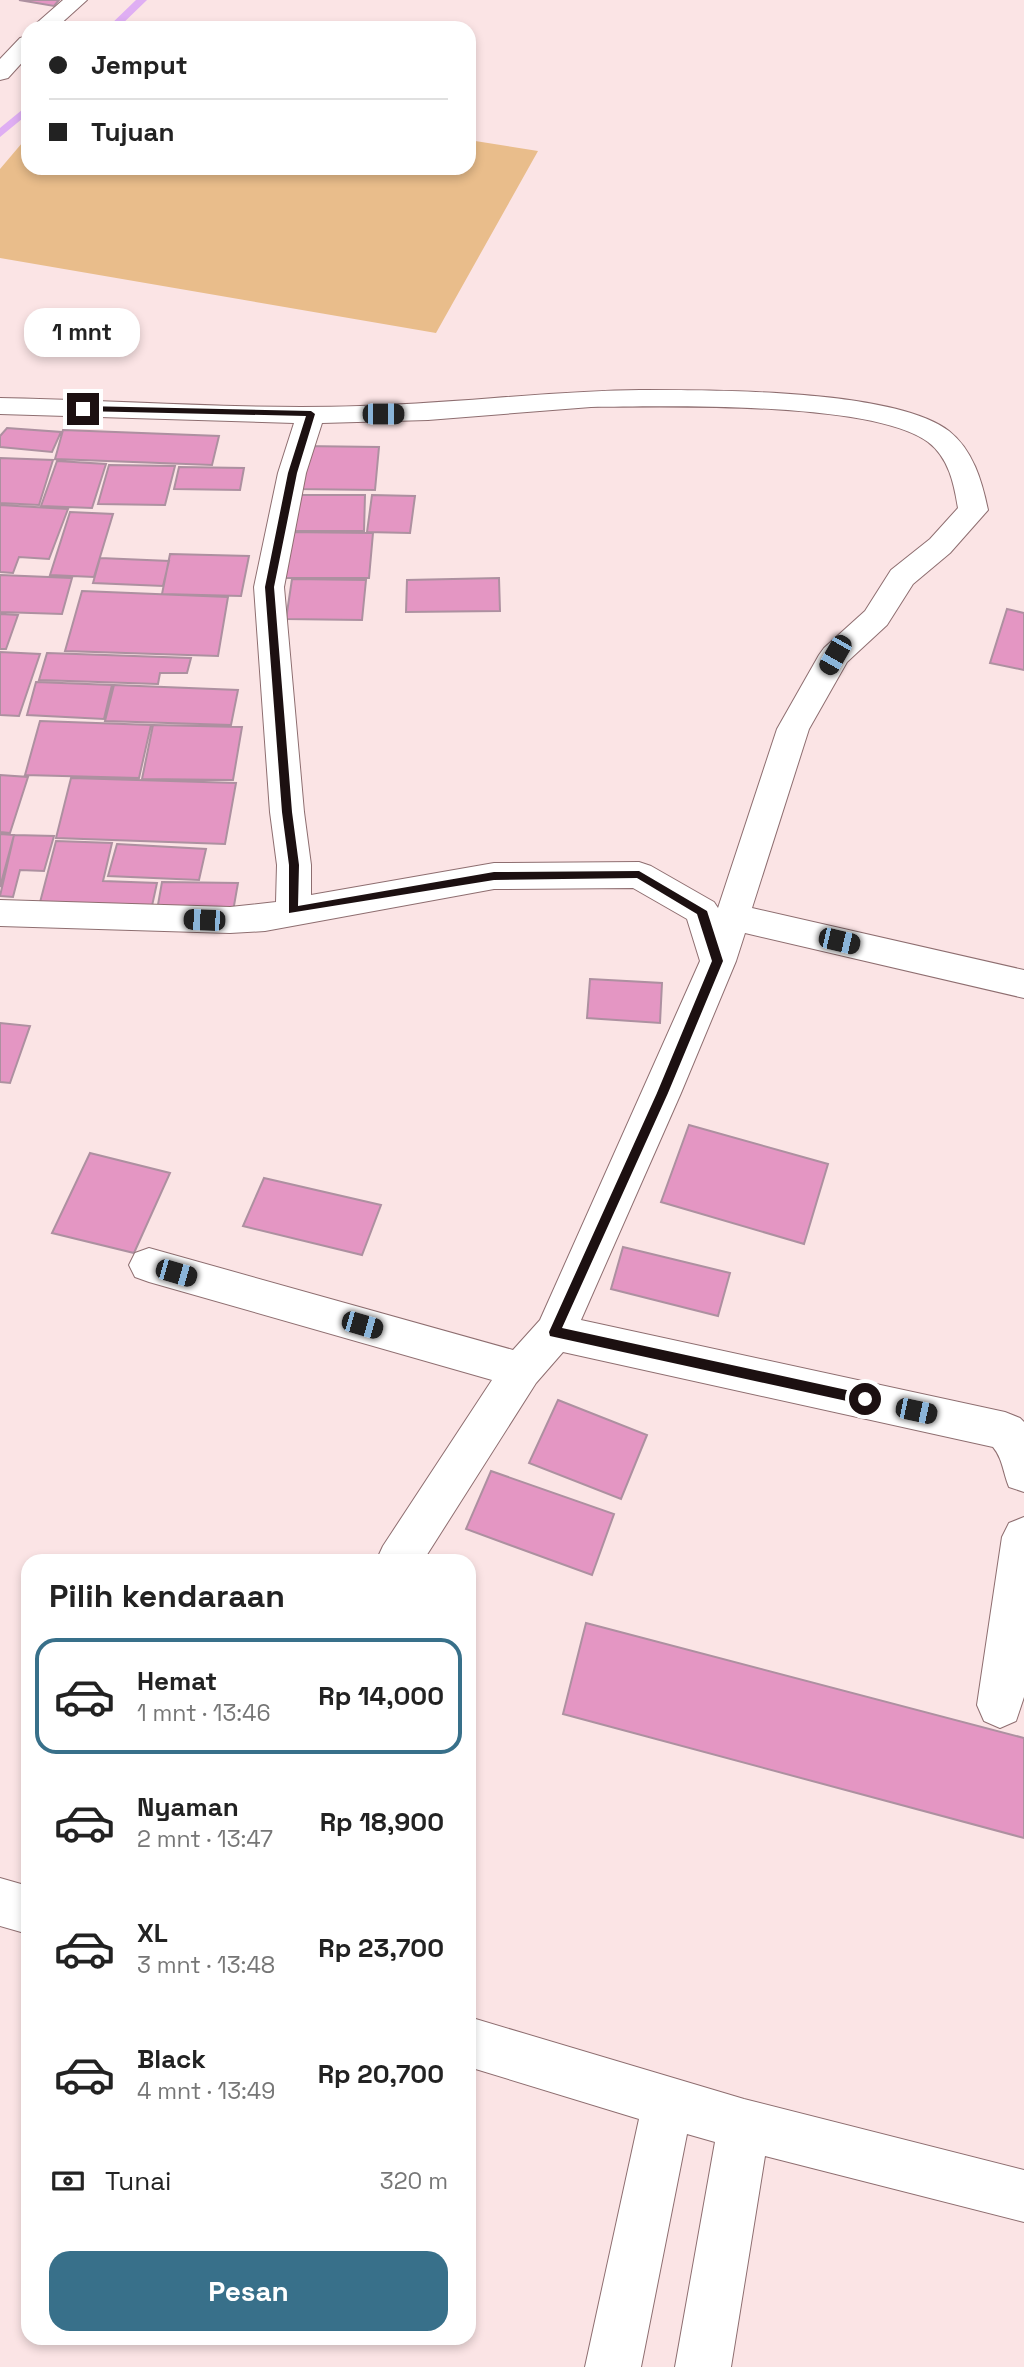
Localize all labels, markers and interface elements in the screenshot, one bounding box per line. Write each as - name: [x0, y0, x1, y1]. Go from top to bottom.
- text: Jemput: [91, 48, 188, 82]
- text: Tujuan: [91, 115, 174, 149]
- callout: 1 mnt: [25, 308, 141, 356]
- text: 1 mnt: [52, 317, 112, 347]
- route end: [67, 393, 99, 425]
- car: [363, 404, 405, 425]
- car: [816, 632, 855, 678]
- car: [183, 909, 226, 931]
- car: [817, 926, 862, 956]
- car: [153, 1257, 200, 1289]
- car: [339, 1309, 386, 1341]
- route start: [849, 1383, 881, 1415]
- car: [894, 1396, 939, 1426]
- text: Pilih kendaraan: [49, 1576, 285, 1616]
- text: Hemat: [137, 1664, 217, 1698]
- icon: car: [53, 1665, 116, 1728]
- text: Rp 14,000: [318, 1679, 444, 1713]
- text: 1 mnt · 13:46: [137, 1698, 271, 1728]
- text: Nyaman: [137, 1790, 239, 1824]
- icon: car: [53, 1791, 116, 1854]
- text: Rp 18,900: [320, 1805, 444, 1839]
- text: 2 mnt · 13:47: [137, 1824, 273, 1854]
- text: XL: [137, 1916, 168, 1950]
- icon: car: [53, 1917, 116, 1980]
- text: Rp 23,700: [318, 1931, 444, 1965]
- text: 3 mnt · 13:48: [137, 1950, 275, 1980]
- text: Black: [137, 2042, 206, 2076]
- icon: car: [53, 2043, 116, 2106]
- text: Rp 20,700: [318, 2057, 444, 2091]
- text: 4 mnt · 13:49: [137, 2076, 275, 2106]
- icon: cash: [49, 2162, 87, 2200]
- text: Tunai: [105, 2164, 171, 2198]
- text: 320 m: [380, 2166, 448, 2196]
- button: Pesan: [49, 2251, 448, 2331]

